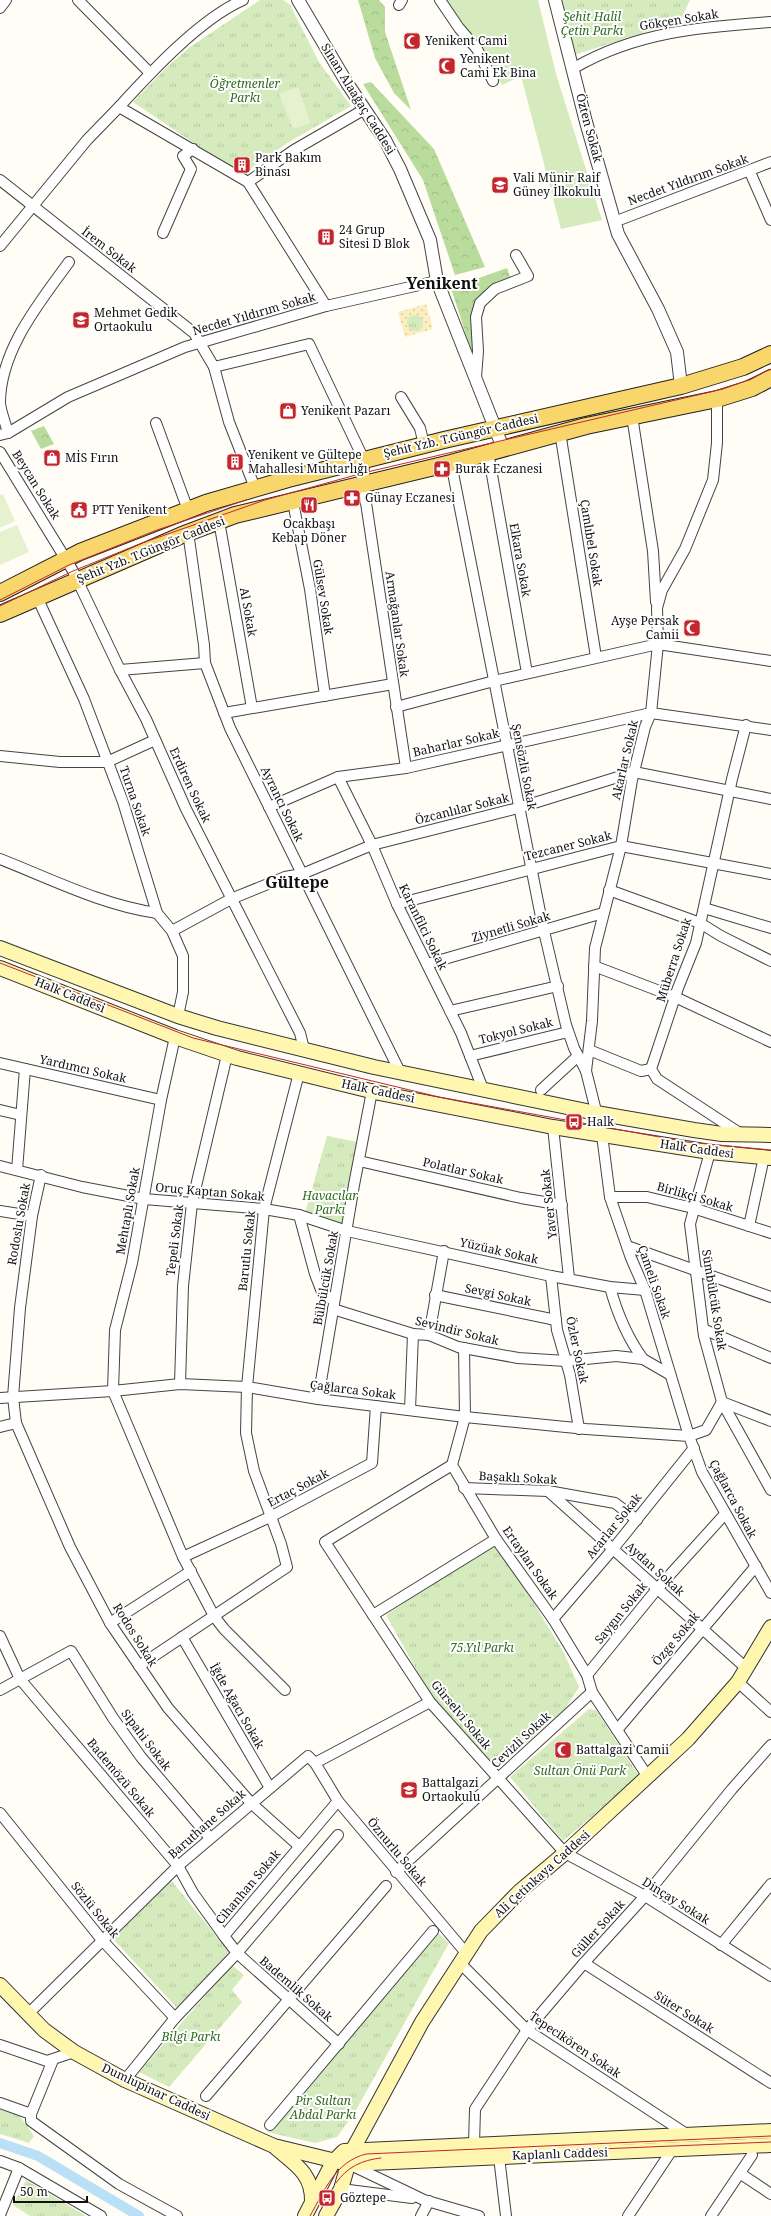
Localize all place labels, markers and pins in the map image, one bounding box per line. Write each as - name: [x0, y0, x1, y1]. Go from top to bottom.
- mosque icon: Yenikent Cami: [402, 31, 422, 51]
- place label: Yenikent Cami: [424, 32, 507, 49]
- place label: Yenikent Cami Ek Bina: [459, 50, 536, 81]
- mosque icon: Yenikent Cami Ek Bina: [437, 56, 457, 76]
- place label: Park Bakım Binası: [255, 149, 322, 180]
- building icon: Park Bakım Binası: [232, 155, 252, 175]
- place label: Vali Münir Raif Güney İlkokulu: [513, 169, 602, 200]
- school or university icon: Vali Münir Raif Güney İlkokulu: [490, 175, 510, 195]
- place label: 24 Grup Sitesi D Blok: [339, 221, 411, 252]
- building icon: 24 Grup Sitesi D Blok: [316, 227, 336, 247]
- place label: Mehmet Gedik Ortaokulu: [94, 304, 179, 335]
- school or university icon: Mehmet Gedik Ortaokulu: [71, 310, 91, 330]
- shop icon: Yenikent Pazarı: [278, 401, 298, 421]
- place label: Yenikent Pazarı: [300, 402, 390, 419]
- place label: Yenikent ve Gültepe Mahallesi Muhtarlığı: [247, 446, 368, 477]
- shop icon: MİS Fırın: [42, 448, 62, 468]
- place label: MİS Fırın: [65, 449, 119, 466]
- building icon: Yenikent ve Gültepe Mahallesi Muhtarlığı: [225, 452, 245, 472]
- pharmacy icon: Burak Eczanesi: [432, 459, 452, 479]
- place label: Burak Eczanesi: [455, 460, 543, 477]
- pharmacy icon: Günay Eczanesi: [342, 488, 362, 508]
- place label: Günay Eczanesi: [365, 489, 455, 506]
- restaurant icon: Ocakbaşı Kebap Döner: [299, 495, 319, 515]
- public building icon: PTT Yenikent: [69, 500, 89, 520]
- place label: PTT Yenikent: [92, 501, 167, 518]
- place label: Ocakbaşı Kebap Döner: [272, 515, 347, 546]
- place label: Ayşe Persak Camii: [611, 612, 680, 643]
- mosque icon: Ayşe Persak Camii: [682, 618, 702, 638]
- bus stop icon: Halk: [564, 1112, 584, 1132]
- place label: Halk: [587, 1113, 615, 1130]
- mosque icon: Battalgazi Camii: [553, 1740, 573, 1760]
- place label: Battalgazi Camii: [576, 1741, 669, 1758]
- place label: Battalgazi Ortaokulu: [422, 1774, 481, 1805]
- school or university icon: Battalgazi Ortaokulu: [399, 1780, 419, 1800]
- bus stop icon: Göztepe: [317, 2188, 337, 2208]
- place label: Göztepe: [340, 2189, 386, 2206]

